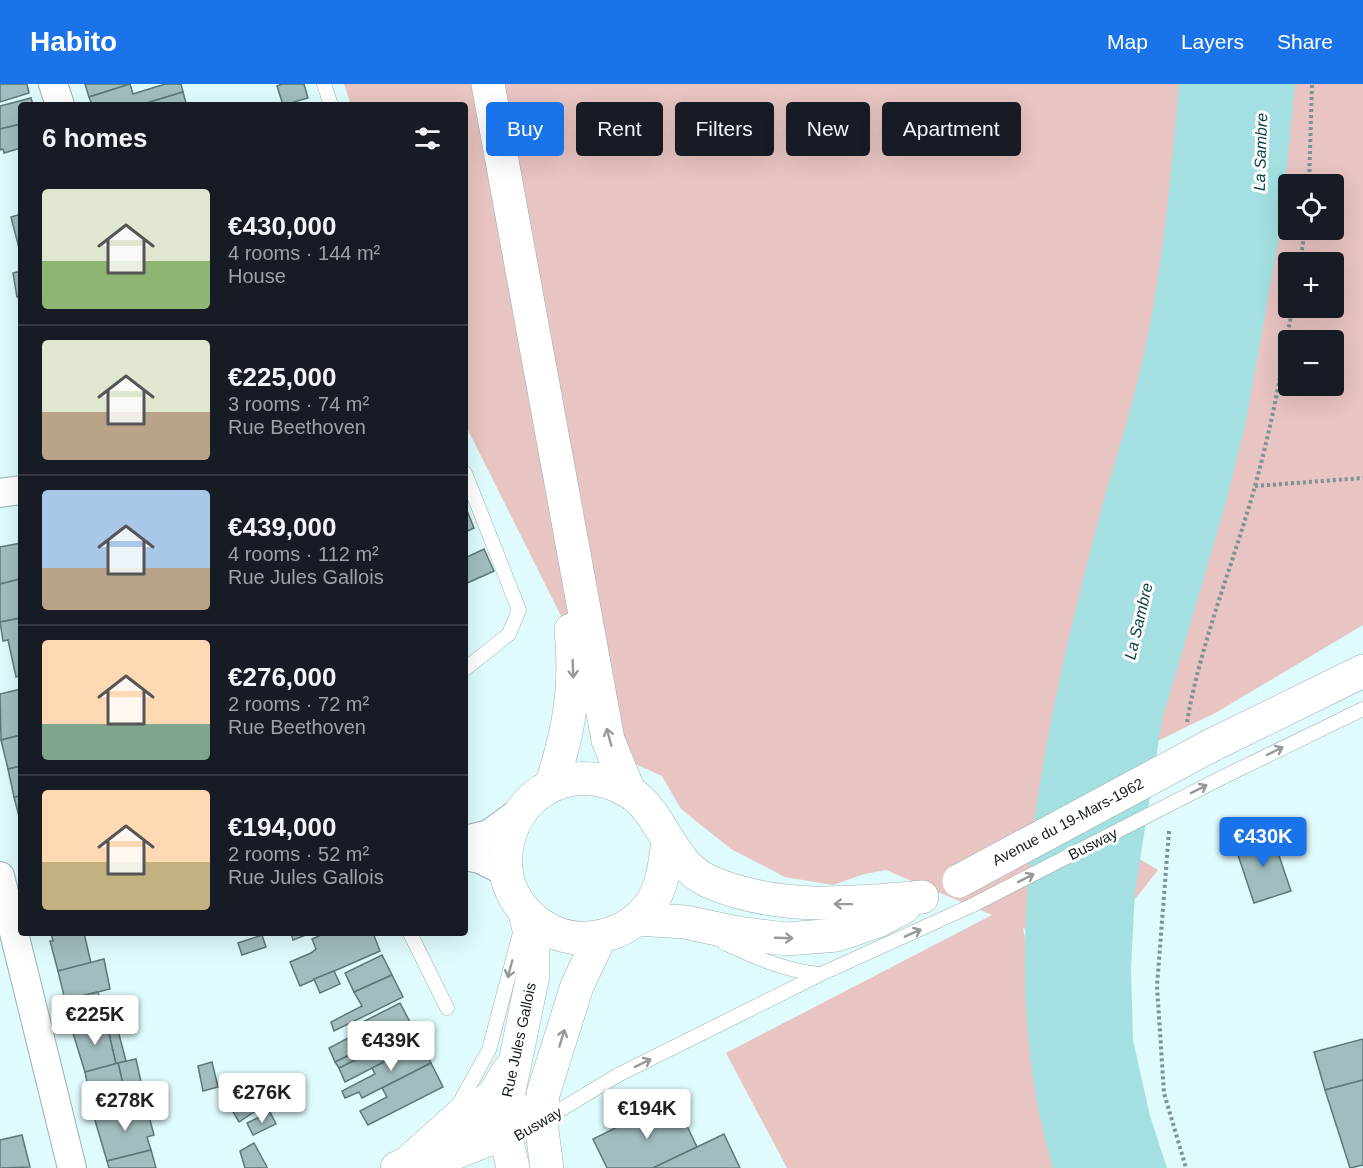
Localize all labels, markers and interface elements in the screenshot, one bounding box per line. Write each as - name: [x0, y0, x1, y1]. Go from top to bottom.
- text: Habito: [30, 26, 117, 57]
- text: Map: [1107, 30, 1148, 53]
- text: Layers: [1181, 30, 1244, 53]
- text: Share: [1277, 30, 1333, 53]
- chip: Buy: [486, 102, 564, 156]
- chip: Rent: [576, 102, 663, 156]
- chip: Filters: [675, 102, 774, 156]
- chip: New: [786, 102, 870, 156]
- chip: Apartment: [882, 102, 1021, 156]
- water label: La Sambre: [1251, 113, 1270, 191]
- icon: filters: [411, 122, 444, 155]
- text: 6 homes: [42, 123, 148, 153]
- map controls: [1278, 174, 1344, 396]
- button: locate: [1278, 174, 1344, 240]
- text: €430,000: [228, 211, 336, 241]
- icon: home: [90, 213, 162, 285]
- text: 4 rooms · 144 m²: [228, 242, 380, 264]
- button: +: [1278, 252, 1344, 318]
- text: House: [228, 265, 286, 287]
- button: −: [1278, 330, 1344, 396]
- text: €225,000: [228, 362, 336, 392]
- icon: home: [90, 364, 162, 436]
- text: 3 rooms · 74 m²: [228, 393, 369, 415]
- text: Rue Beethoven: [228, 416, 366, 438]
- text: €439,000: [228, 512, 336, 542]
- icon: home: [90, 514, 162, 586]
- text: 4 rooms · 112 m²: [228, 543, 379, 565]
- text: Rue Jules Gallois: [228, 566, 384, 588]
- water label: La Sambre: [1121, 581, 1156, 661]
- one-way arrow: [567, 658, 578, 678]
- text: €276,000: [228, 662, 336, 692]
- icon: home: [90, 664, 162, 736]
- text: 2 rooms · 72 m²: [228, 693, 369, 715]
- text: Rue Beethoven: [228, 716, 366, 738]
- one-way arrow: [602, 728, 614, 747]
- one-way arrow: [1266, 745, 1284, 757]
- street label: Avenue du 19-Mars-1962: [989, 774, 1146, 869]
- one-way arrow: [1190, 783, 1207, 795]
- text: €194,000: [228, 812, 336, 842]
- icon: home: [90, 814, 162, 886]
- pin: €430K: [1221, 817, 1305, 868]
- street label: Busway: [1066, 824, 1120, 863]
- text: €430K: [1234, 825, 1292, 847]
- text: 2 rooms · 52 m²: [228, 843, 369, 865]
- text: Rue Jules Gallois: [228, 866, 384, 888]
- one-way arrow: [1016, 872, 1034, 884]
- one-way arrow: [834, 898, 854, 909]
- one-way arrow: [903, 926, 921, 938]
- one-way arrow: [773, 933, 793, 944]
- one-way arrow: [504, 959, 516, 978]
- street label: Rue Jules Gallois: [498, 981, 539, 1099]
- pin: €225K: [53, 995, 137, 1046]
- text: €225K: [66, 1003, 124, 1025]
- pin: €439K: [349, 1021, 433, 1072]
- text: €439K: [362, 1029, 420, 1051]
- one-way arrow: [557, 1029, 568, 1048]
- one-way arrow: [634, 1056, 652, 1068]
- pin: €276K: [220, 1073, 304, 1124]
- pin: €278K: [83, 1081, 167, 1132]
- text: €276K: [233, 1081, 291, 1103]
- text: €278K: [96, 1089, 154, 1111]
- pin: €194K: [605, 1089, 689, 1140]
- text: €194K: [618, 1097, 676, 1119]
- street label: Busway: [511, 1103, 565, 1144]

